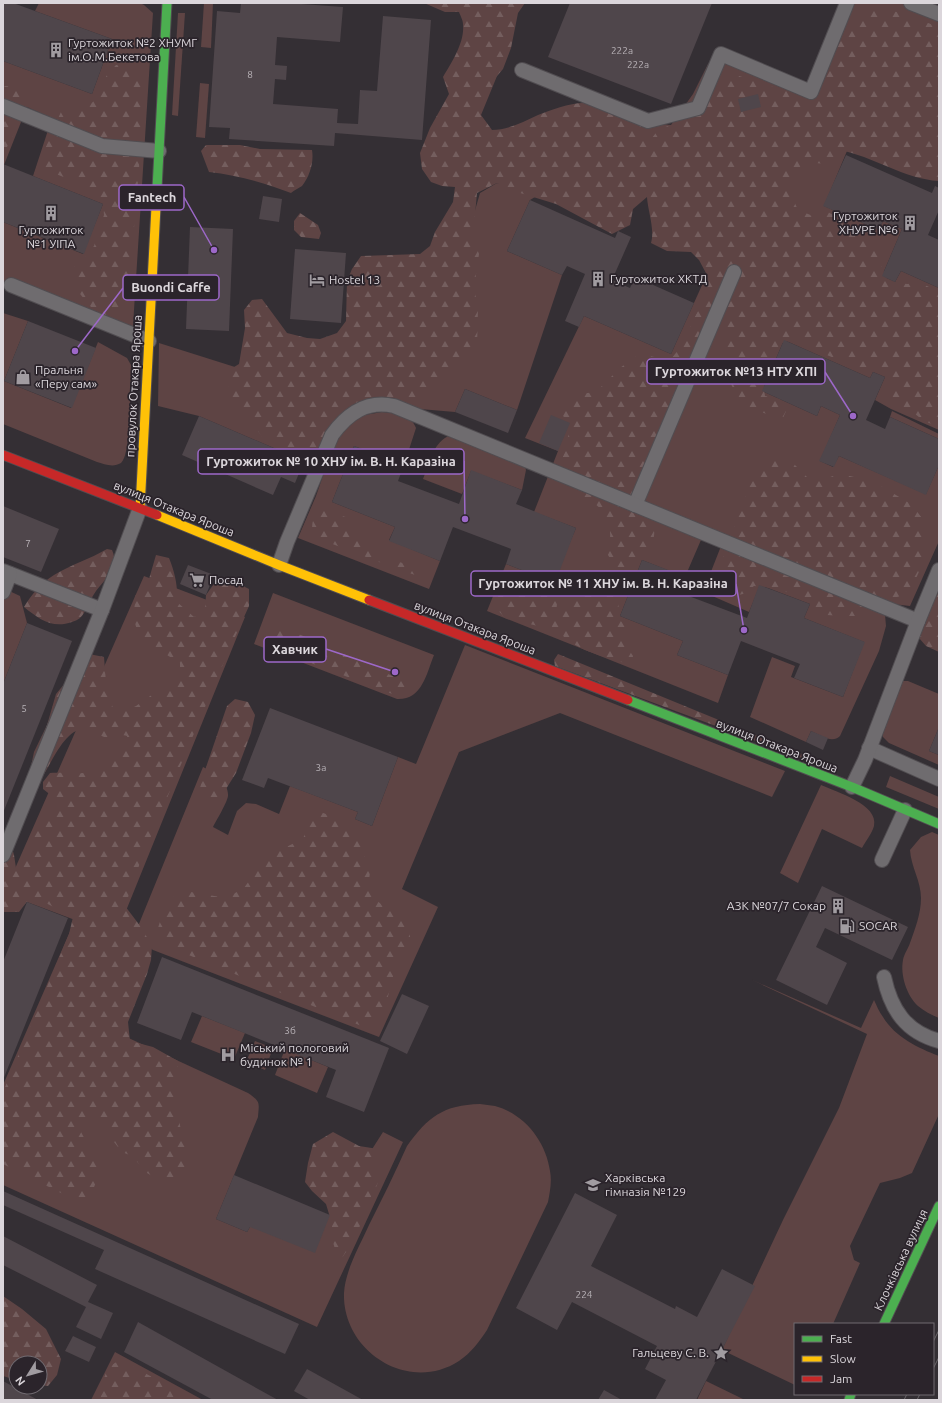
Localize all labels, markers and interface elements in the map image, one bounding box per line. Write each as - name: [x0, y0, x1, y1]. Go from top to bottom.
- place label: Гуртожиток №2 ХНУМГ ім.О.М.Бекетова: [68, 36, 197, 63]
- building icon: Гуртожиток №2 ХНУМГ ім.О.М.Бекетова: [47, 41, 65, 59]
- house number: 222а: [611, 45, 633, 56]
- house number: 222а: [627, 59, 649, 70]
- house number: 8: [247, 69, 253, 80]
- callout: Fantech: [119, 185, 184, 210]
- text: Fantech: [128, 190, 176, 204]
- building icon: Гуртожиток №1 УІПА: [42, 204, 60, 222]
- place label: Гуртожиток ХНУРЕ №6: [833, 209, 898, 236]
- building icon: Гуртожиток ХНУРЕ №6: [901, 214, 919, 232]
- place label: Гуртожиток №1 УІПА: [19, 223, 83, 250]
- building icon: Гуртожиток ХКТД: [589, 270, 607, 288]
- hotel icon: Hostel 13: [308, 271, 326, 289]
- place label: Гуртожиток ХКТД: [610, 272, 707, 285]
- place label: Hostel 13: [329, 273, 380, 286]
- callout: Buondi Caffe: [123, 275, 219, 300]
- text: Buondi Caffe: [131, 280, 211, 294]
- street label: провулок Отакара Яроша: [123, 314, 144, 458]
- callout: Гуртожиток №13 НТУ ХПІ: [647, 359, 825, 384]
- place label: Пральня «Перу сам»: [35, 363, 98, 390]
- text: Гуртожиток №13 НТУ ХПІ: [655, 364, 817, 378]
- shop icon: Пральня «Перу сам»: [14, 368, 32, 386]
- callout: Гуртожиток № 10 ХНУ ім. В. Н. Каразіна: [198, 449, 464, 474]
- text: Гуртожиток № 10 ХНУ ім. В. Н. Каразіна: [206, 454, 456, 468]
- street label: вулиця Отакара Яроша: [112, 478, 236, 539]
- house number: 7: [25, 538, 31, 549]
- supermarket icon: Посад: [188, 571, 206, 589]
- callout: Гуртожиток № 11 ХНУ ім. В. Н. Каразіна: [471, 571, 736, 596]
- place label: Посад: [209, 573, 243, 586]
- text: Гуртожиток № 11 ХНУ ім. В. Н. Каразіна: [478, 576, 728, 590]
- street label: вулиця Отакара Яроша: [413, 598, 538, 657]
- callout: Хавчик: [264, 637, 326, 662]
- text: Хавчик: [272, 642, 319, 656]
- house number: 5: [21, 703, 27, 714]
- street label: вулиця Отакара Яроша: [715, 716, 840, 775]
- house number: 3а: [316, 762, 326, 773]
- building icon: АЗК №07/7 Сокар: [829, 897, 847, 915]
- place label: АЗК №07/7 Сокар: [727, 899, 826, 912]
- fuel station icon: SOCAR: [838, 917, 856, 935]
- place label: SOCAR: [859, 919, 898, 932]
- house number: 3б: [284, 1025, 296, 1036]
- place label: Міський пологовий будинок № 1: [240, 1041, 349, 1068]
- hospital icon: Міський пологовий будинок № 1: [219, 1046, 237, 1064]
- place label: Харківська гімназія №129: [605, 1171, 686, 1198]
- school or university icon: Харківська гімназія №129: [584, 1176, 602, 1194]
- street label: Клочківська вулиця: [871, 1207, 930, 1313]
- house number: 224: [576, 1289, 593, 1300]
- legend: [794, 1323, 934, 1395]
- text: Fast: [830, 1332, 852, 1345]
- place icon: Гальцеву С. В.: [712, 1344, 730, 1362]
- place label: Гальцеву С. В.: [632, 1346, 709, 1359]
- text: Slow: [830, 1352, 856, 1365]
- north arrow: [8, 1355, 48, 1395]
- text: Jam: [830, 1372, 852, 1385]
- text: N: [13, 1374, 27, 1388]

